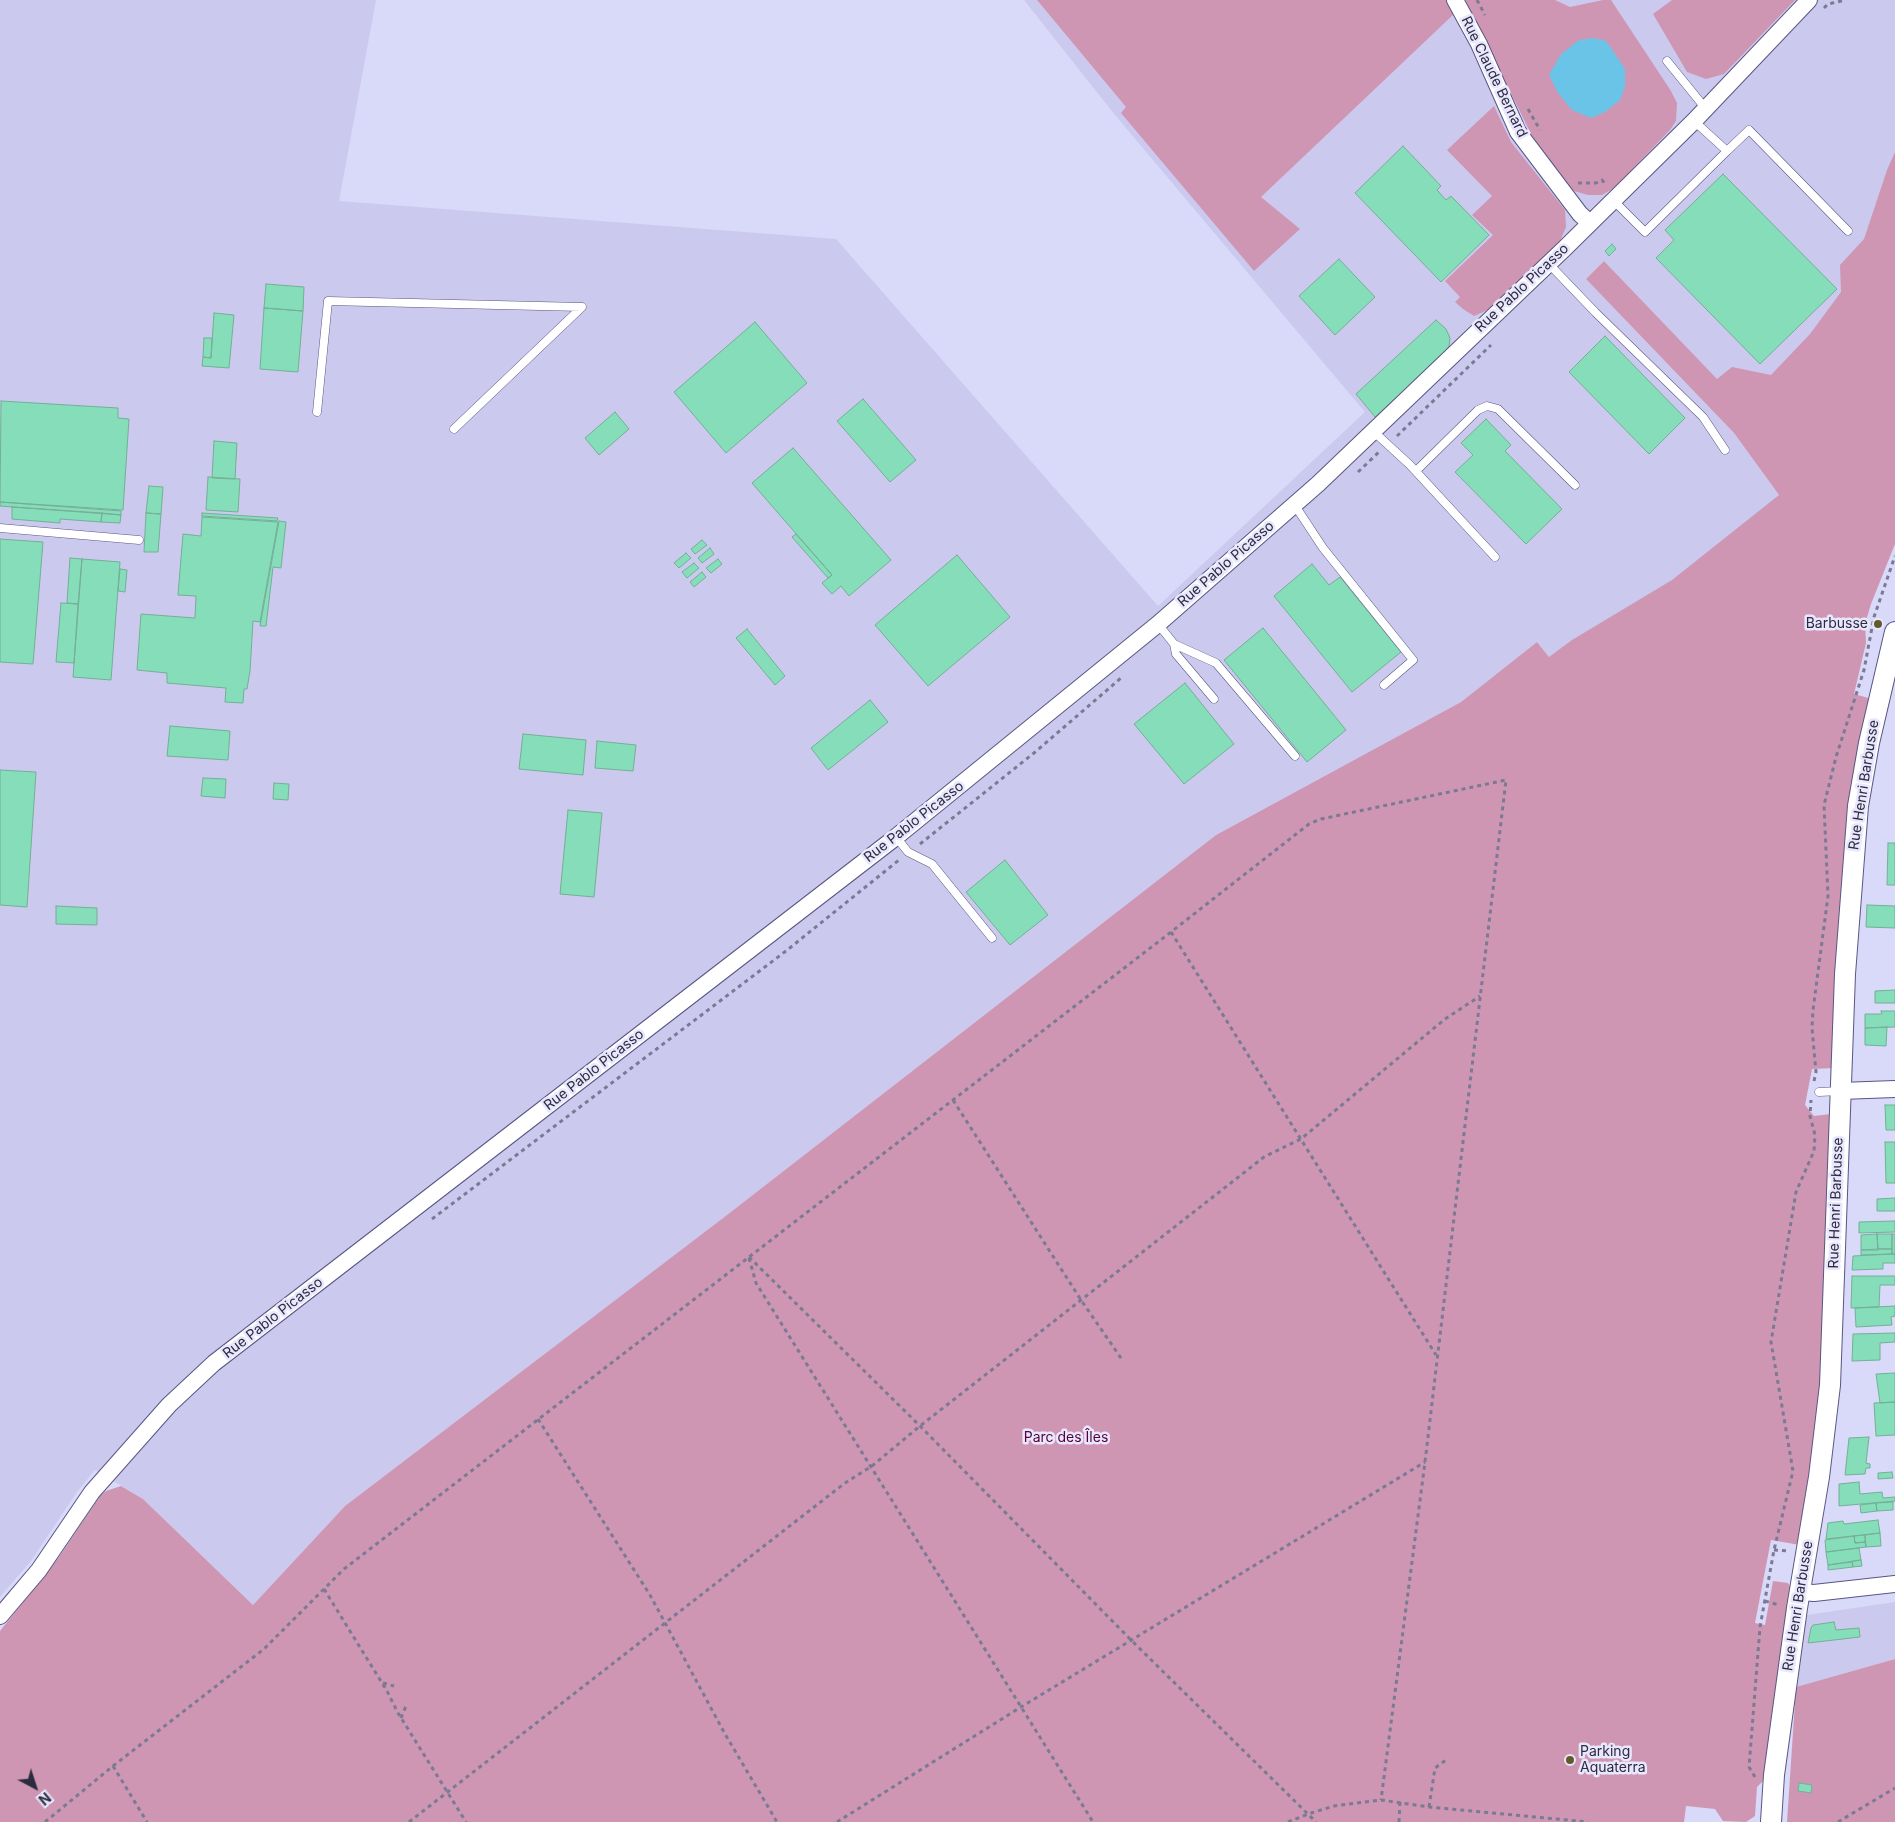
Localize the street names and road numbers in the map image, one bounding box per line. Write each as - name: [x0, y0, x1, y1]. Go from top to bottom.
- street label: Rue Claude Bernard: [1457, 14, 1531, 140]
- street label: Rue Pablo Picasso: [1472, 240, 1572, 336]
- street label: Rue Pablo Picasso: [1174, 518, 1278, 610]
- street label: Rue Henri Barbusse: [1845, 719, 1883, 851]
- street label: Rue Pablo Picasso: [861, 778, 967, 866]
- street label: Rue Pablo Picasso: [541, 1026, 647, 1114]
- street label: Rue Henri Barbusse: [1825, 1137, 1847, 1269]
- street label: Rue Pablo Picasso: [220, 1274, 326, 1362]
- street label: Rue Henri Barbusse: [1779, 1540, 1817, 1672]

